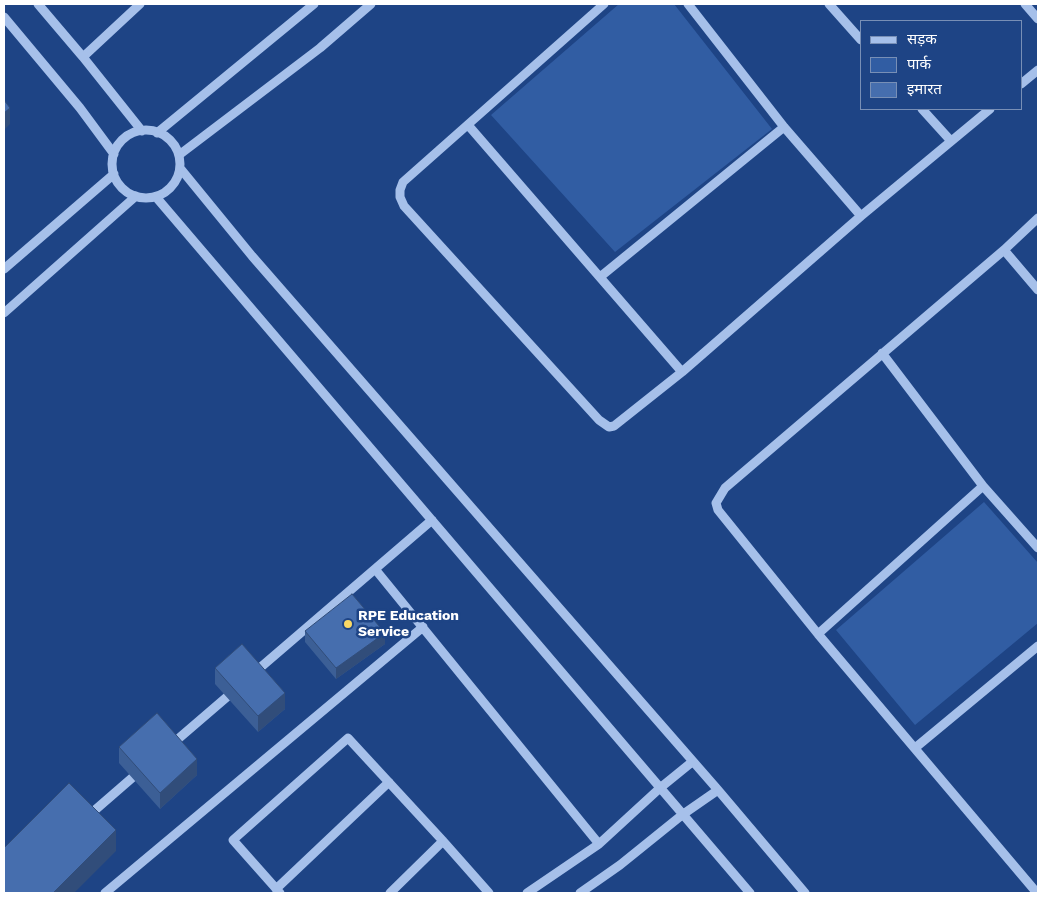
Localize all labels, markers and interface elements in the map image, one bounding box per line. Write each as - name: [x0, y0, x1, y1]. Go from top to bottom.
- legend: [860, 20, 1022, 110]
- text: सड़क: [907, 30, 937, 48]
- text: पार्क: [907, 55, 931, 73]
- text: इमारत: [907, 80, 942, 98]
- place label: RPE Education Service: [358, 608, 459, 640]
- marker: RPE Education Service: [342, 618, 354, 630]

